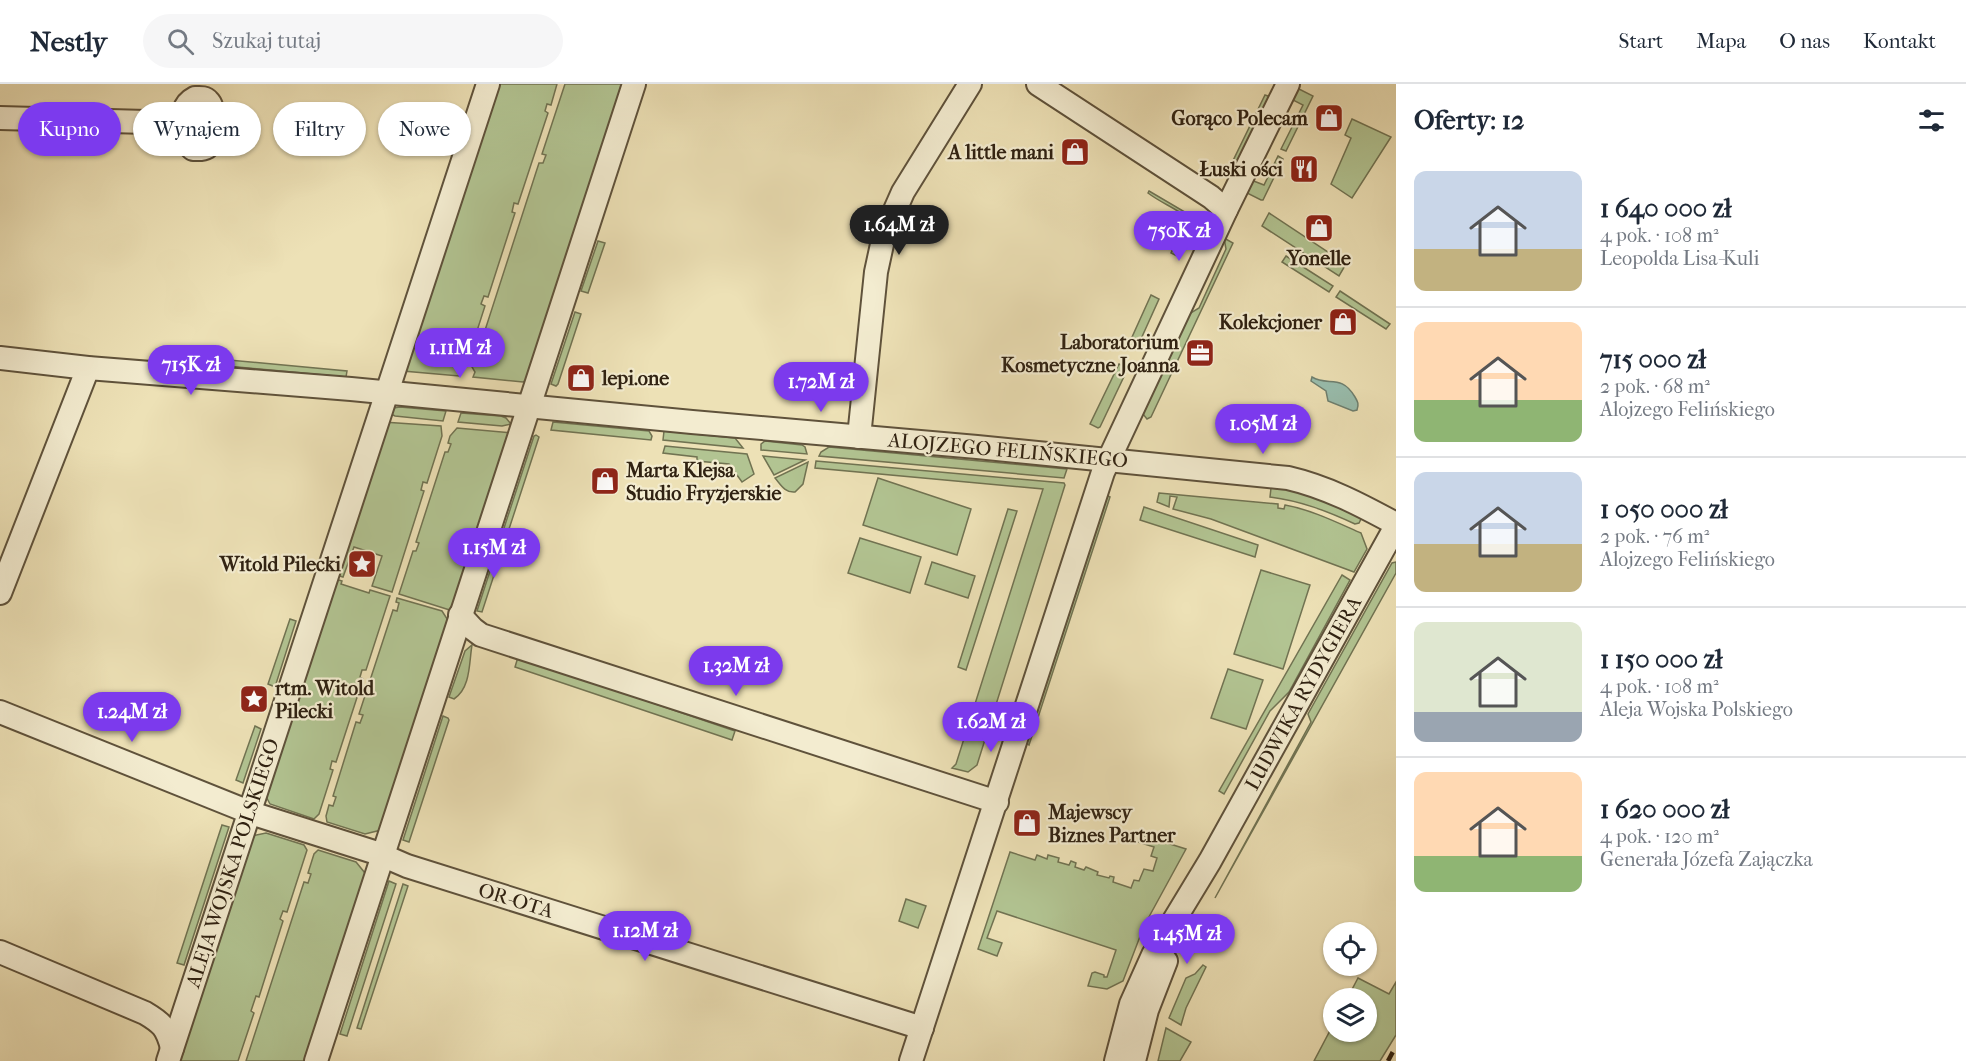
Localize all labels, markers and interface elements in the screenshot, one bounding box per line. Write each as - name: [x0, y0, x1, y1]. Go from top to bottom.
- search box: [143, 14, 563, 68]
- text: Nestly: [30, 25, 107, 58]
- icon: search: [164, 25, 197, 58]
- text: Szukaj tutaj: [212, 28, 321, 54]
- text: Start: [1619, 29, 1663, 53]
- text: Mapa: [1696, 29, 1746, 53]
- text: O nas: [1779, 29, 1830, 53]
- text: Kontakt: [1863, 29, 1936, 53]
- chip: Kupno: [18, 102, 121, 156]
- chip: Wynajem: [133, 102, 261, 156]
- chip: Filtry: [273, 102, 366, 156]
- chip: Nowe: [378, 102, 471, 156]
- shop icon: Gorąco Polecam: [1313, 102, 1345, 134]
- icon: filters: [1915, 104, 1948, 137]
- text: Oferty: 12: [1414, 105, 1524, 136]
- place label: Gorąco Polecam: [1171, 107, 1308, 131]
- shop icon: A little mani: [1059, 136, 1091, 168]
- place label: A little mani: [946, 141, 1055, 164]
- restaurant icon: Łuski ości: [1288, 153, 1320, 185]
- place label: Łuski ości: [1200, 158, 1284, 181]
- text: 1 640 000 zł: [1600, 193, 1731, 224]
- icon: home: [1462, 195, 1534, 267]
- pin: 1.64M zł: [837, 205, 961, 256]
- pin: 750K zł: [1124, 211, 1234, 262]
- shop icon: Yonelle: [1303, 212, 1335, 244]
- text: 1.64M zł: [864, 213, 934, 236]
- text: 750K zł: [1148, 219, 1210, 242]
- text: 4 pok. · 108 m²: [1600, 224, 1719, 247]
- place label: Yonelle: [1286, 247, 1351, 270]
- text: Leopolda Lisa-Kuli: [1600, 247, 1760, 270]
- shop icon: Kolekcjoner: [1327, 306, 1359, 338]
- place label: Kolekcjoner: [1219, 311, 1322, 334]
- pin: 1.11M zł: [398, 328, 522, 379]
- place label: Laboratorium Kosmetyczne Joanna: [1001, 331, 1180, 377]
- text: 1.11M zł: [429, 336, 491, 359]
- office icon: Laboratorium Kosmetyczne Joanna: [1184, 337, 1216, 369]
- text: 715 000 zł: [1600, 344, 1706, 375]
- pin: 715K zł: [136, 345, 246, 396]
- icon: home: [1462, 346, 1534, 418]
- text: 715K zł: [162, 353, 220, 376]
- shop icon: lepi.one: [565, 362, 597, 394]
- pin: 1.72M zł: [759, 362, 883, 413]
- place label: lepi.one: [601, 367, 669, 390]
- text: 1.72M zł: [788, 370, 854, 393]
- text: 2 pok. · 68 m²: [1600, 375, 1710, 398]
- text: Alojzego Felińskiego: [1600, 398, 1775, 421]
- pin: 1.05M zł: [1201, 404, 1325, 455]
- text: 1.05M zł: [1229, 412, 1297, 435]
- street label: ALOJZEGO FELIŃSKIEGO: [886, 427, 1129, 472]
- place label: Marta Klejsa Studio Fryzjerskie: [625, 459, 781, 505]
- shop icon: Marta Klejsa Studio Fryzjerskie: [589, 465, 621, 497]
- text: 1 050 000 zł: [1600, 494, 1728, 525]
- icon: home: [1462, 496, 1534, 568]
- text: 2 pok. · 76 m²: [1600, 525, 1710, 548]
- pin: 1.15M zł: [432, 528, 556, 579]
- text: 1.15M zł: [462, 536, 526, 559]
- place icon: Witold Pilecki: [346, 548, 378, 580]
- text: Alojzego Felińskiego: [1600, 548, 1775, 571]
- place label: Witold Pilecki: [219, 553, 342, 576]
- street label: LUDWIKA RYDYGIERA: [1241, 591, 1367, 794]
- text: 1 150 000 zł: [1600, 644, 1722, 675]
- pin: 1.32M zł: [674, 646, 798, 697]
- icon: home: [1462, 646, 1534, 718]
- text: 1.32M zł: [703, 654, 769, 677]
- text: 4 pok. · 108 m²: [1600, 675, 1719, 698]
- place label: rtm. Witold Pilecki: [274, 677, 375, 723]
- place icon: rtm. Witold Pilecki: [238, 683, 270, 715]
- pin: 1.24M zł: [70, 692, 194, 743]
- text: Aleja Wojska Polskiego: [1600, 698, 1793, 721]
- text: 1.24M zł: [97, 700, 167, 723]
- pin: 1.62M zł: [929, 702, 1053, 753]
- text: 1.62M zł: [956, 710, 1026, 733]
- street label: ALEJA WOJSKA POLSKIEGO: [181, 736, 284, 992]
- text: 1 620 000 zł: [1600, 794, 1730, 825]
- icon: home: [1462, 796, 1534, 868]
- place label: Majewscy Biznes Partner: [1047, 801, 1176, 847]
- shop icon: Majewscy Biznes Partner: [1011, 807, 1043, 839]
- text: 4 pok. · 120 m²: [1600, 825, 1719, 848]
- text: Generała Józefa Zajączka: [1600, 848, 1813, 871]
- street label: OR-OTA: [476, 878, 557, 923]
- pin: 1.12M zł: [583, 911, 707, 962]
- pin: 1.45M zł: [1125, 914, 1249, 965]
- text: 1.12M zł: [612, 919, 678, 942]
- text: 1.45M zł: [1153, 922, 1221, 945]
- map controls: [1323, 922, 1377, 1042]
- button: locate: [1323, 922, 1377, 976]
- button: layers: [1323, 988, 1377, 1042]

